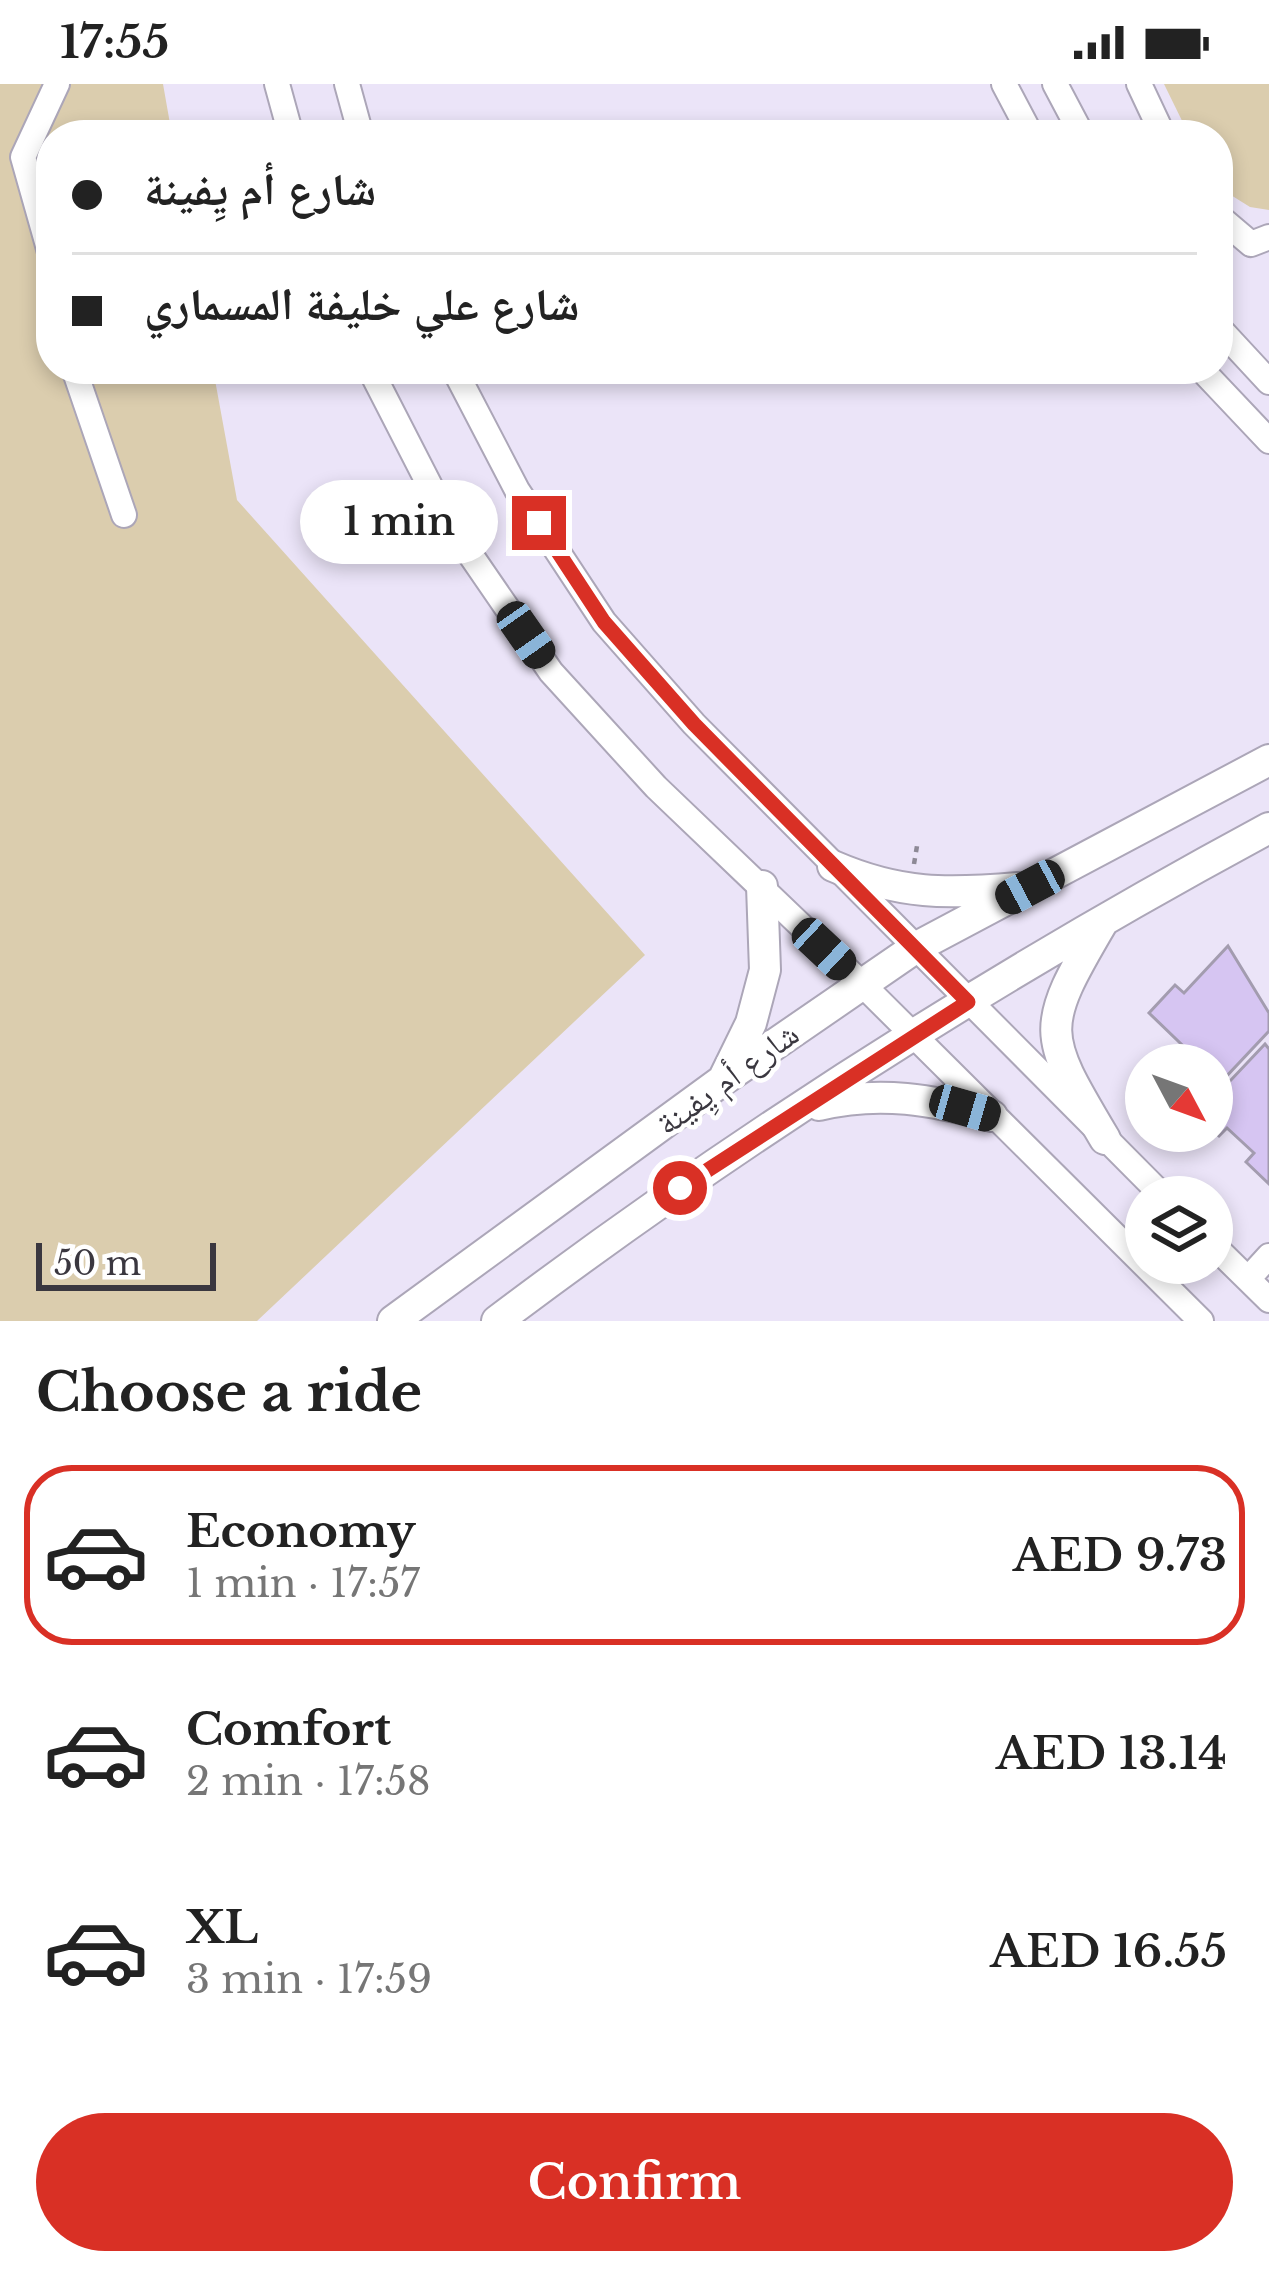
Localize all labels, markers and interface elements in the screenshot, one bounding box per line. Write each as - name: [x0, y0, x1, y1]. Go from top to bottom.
- text: 17:55: [60, 14, 169, 70]
- text: شارع أم يِفينة: [144, 161, 376, 217]
- text: شارع علي خليفة المسماري: [144, 276, 579, 332]
- callout: 1 min: [299, 481, 497, 565]
- route end: [512, 496, 566, 550]
- text: 1 min: [343, 497, 455, 546]
- car: [491, 595, 561, 675]
- car: [990, 854, 1070, 920]
- car: [785, 911, 863, 987]
- street label: شارع أم يِفينة: [648, 1013, 809, 1147]
- north arrow: [1125, 1044, 1233, 1152]
- map controls: [1125, 1044, 1233, 1284]
- car: [925, 1081, 1005, 1135]
- route start: [653, 1161, 707, 1215]
- button: layers: [1125, 1176, 1233, 1284]
- scale bar: [36, 1237, 216, 1290]
- text: 50 m: [54, 1243, 141, 1284]
- text: Choose a ride: [36, 1359, 422, 1426]
- icon: car: [42, 1501, 150, 1609]
- text: Economy: [186, 1503, 416, 1559]
- text: AED 9.73: [1013, 1527, 1227, 1583]
- text: 1 min · 17:57: [186, 1559, 420, 1608]
- icon: car: [42, 1699, 150, 1807]
- text: Comfort: [186, 1701, 391, 1757]
- text: AED 13.14: [996, 1725, 1227, 1781]
- text: 2 min · 17:58: [186, 1757, 431, 1806]
- icon: car: [42, 1897, 150, 2005]
- text: XL: [186, 1899, 258, 1955]
- text: AED 16.55: [990, 1923, 1227, 1979]
- text: 3 min · 17:59: [186, 1955, 432, 2004]
- button: Confirm: [36, 2113, 1233, 2251]

